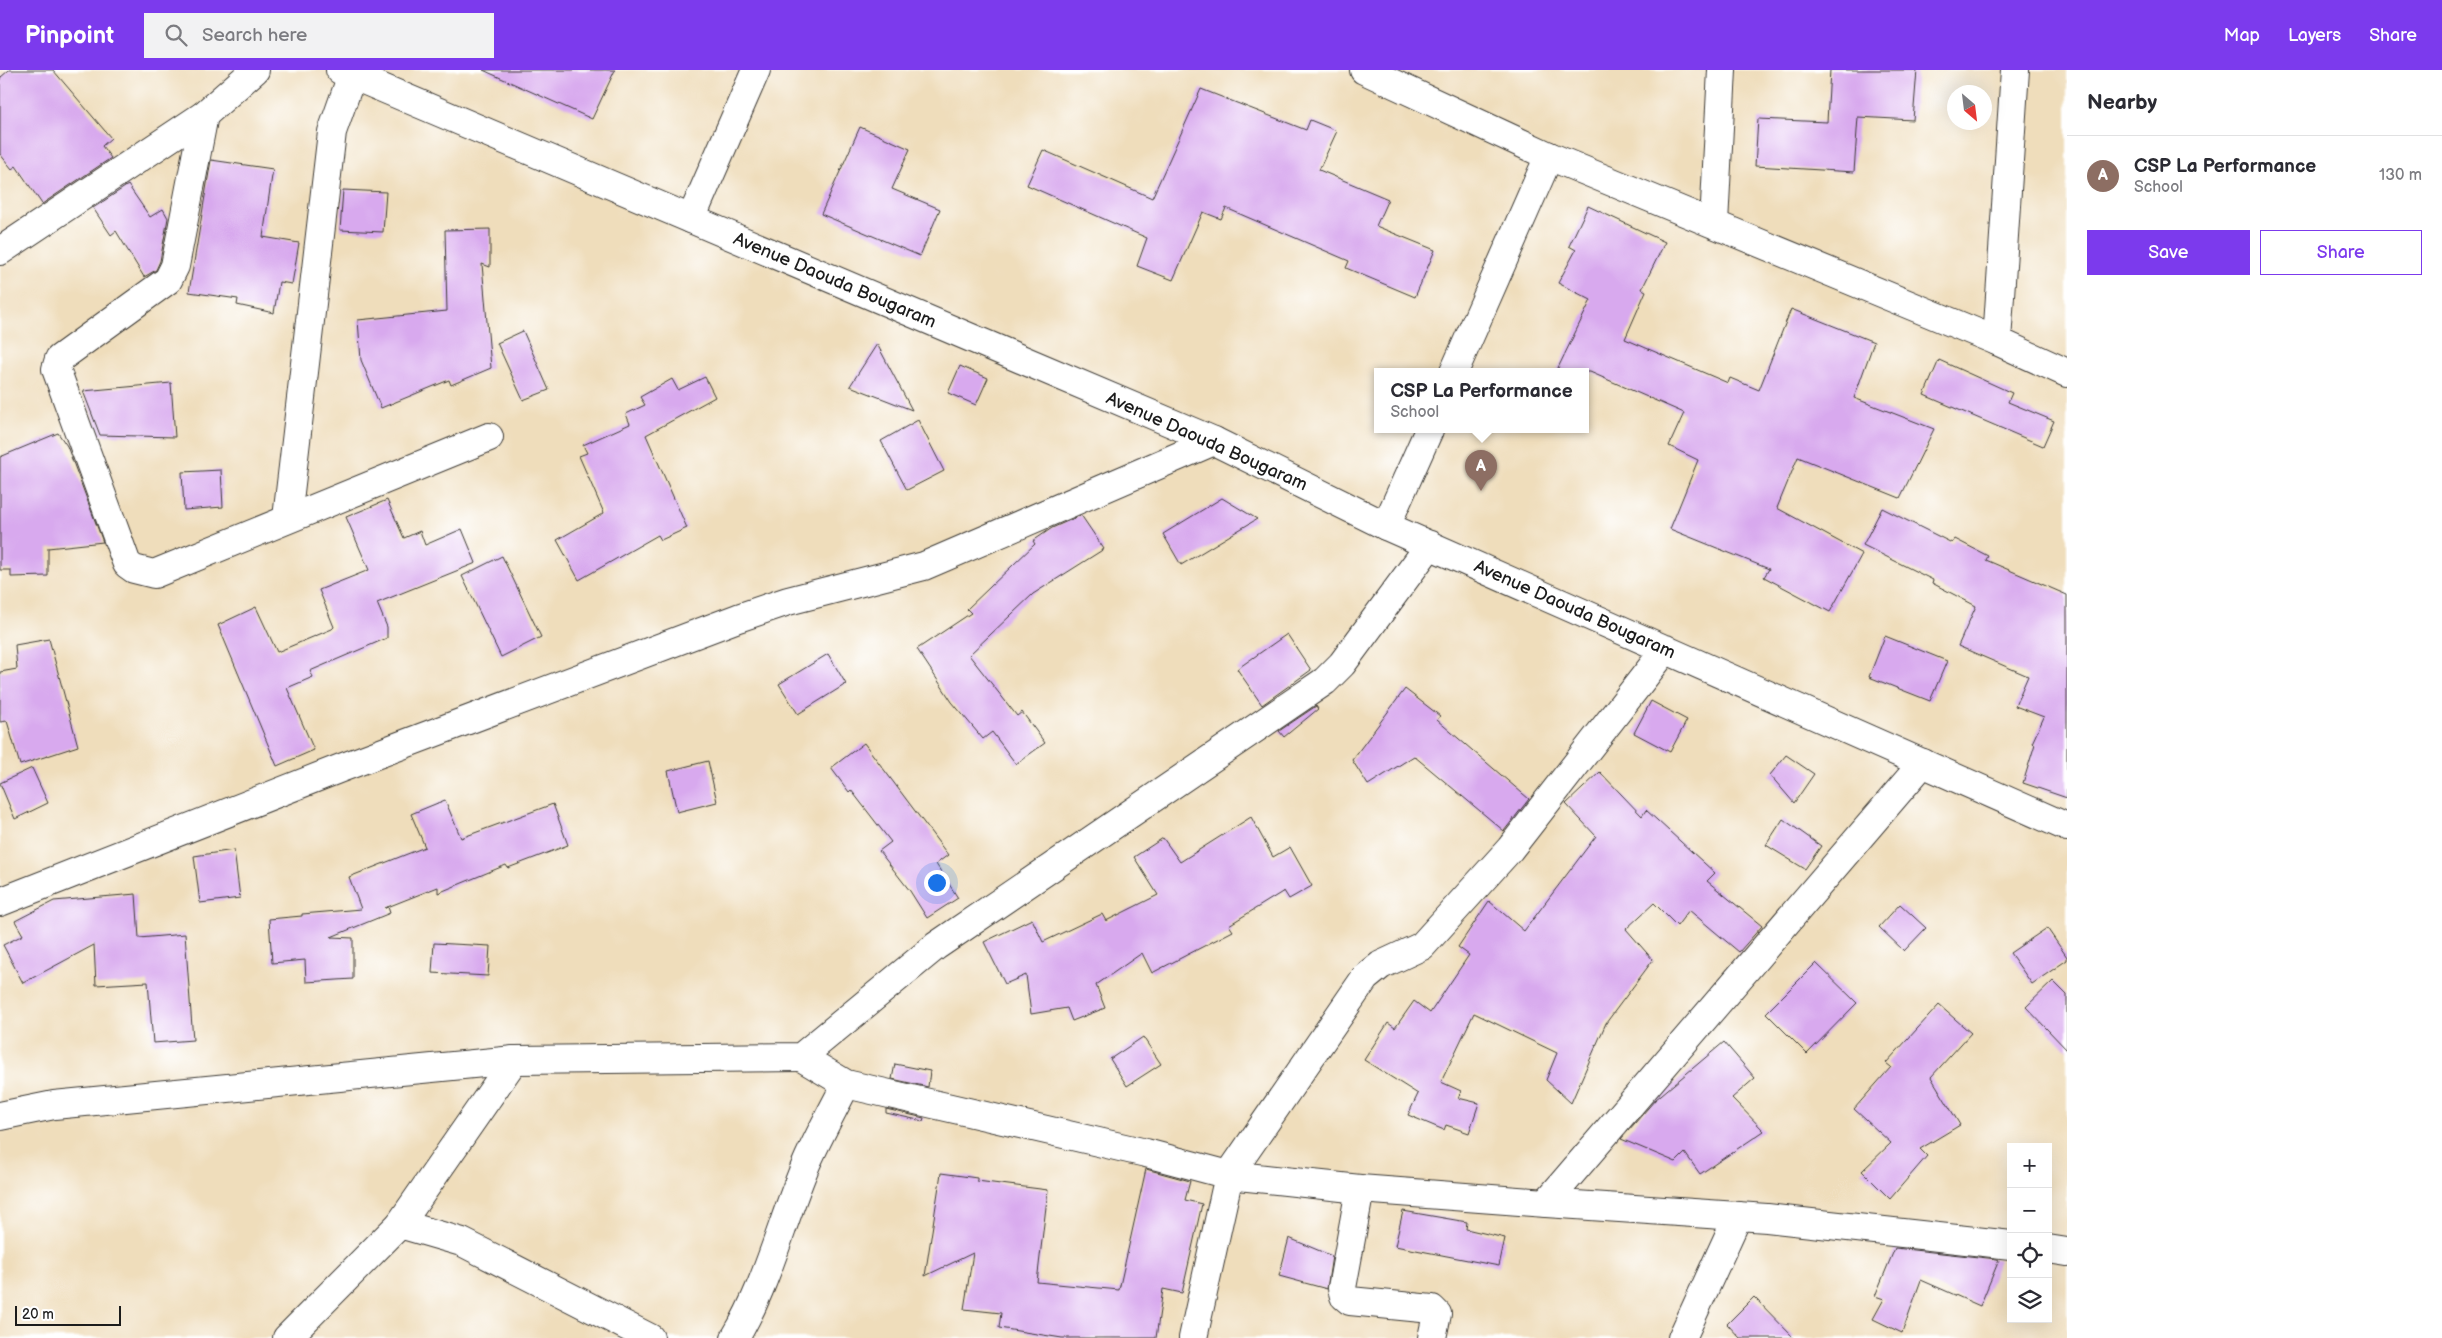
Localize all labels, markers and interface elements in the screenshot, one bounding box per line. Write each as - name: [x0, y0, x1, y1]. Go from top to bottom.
- search box: [144, 13, 494, 58]
- text: Pinpoint: [25, 21, 114, 50]
- icon: search: [162, 21, 190, 49]
- text: Search here: [202, 24, 307, 47]
- text: Map: [2224, 25, 2260, 46]
- text: Layers: [2288, 25, 2341, 46]
- text: Share: [2369, 25, 2417, 46]
- north arrow: [1947, 85, 1992, 130]
- text: Nearby: [2087, 90, 2157, 115]
- text: CSP La Performance: [2134, 155, 2316, 178]
- text: A: [2098, 166, 2108, 185]
- text: 130 m: [2379, 166, 2422, 185]
- text: School: [2134, 178, 2183, 197]
- street label: Avenue Daouda Bougaram: [730, 228, 939, 333]
- button: Save: [2087, 230, 2250, 275]
- button: Share: [2260, 230, 2422, 275]
- popup: [1374, 368, 1589, 433]
- text: CSP La Performance: [1390, 380, 1573, 403]
- street label: Avenue Daouda Bougaram: [1103, 388, 1311, 495]
- text: School: [1390, 403, 1439, 422]
- pin: A: [1465, 450, 1497, 491]
- street label: Avenue Daouda Bougaram: [1471, 556, 1679, 663]
- your location: [924, 870, 950, 896]
- map controls: [2007, 1143, 2052, 1323]
- button: +: [2007, 1143, 2052, 1188]
- button: −: [2007, 1188, 2052, 1233]
- button: locate: [2007, 1233, 2052, 1278]
- button: layers: [2007, 1278, 2052, 1323]
- scale bar: [15, 1303, 121, 1326]
- text: 20 m: [22, 1306, 54, 1323]

